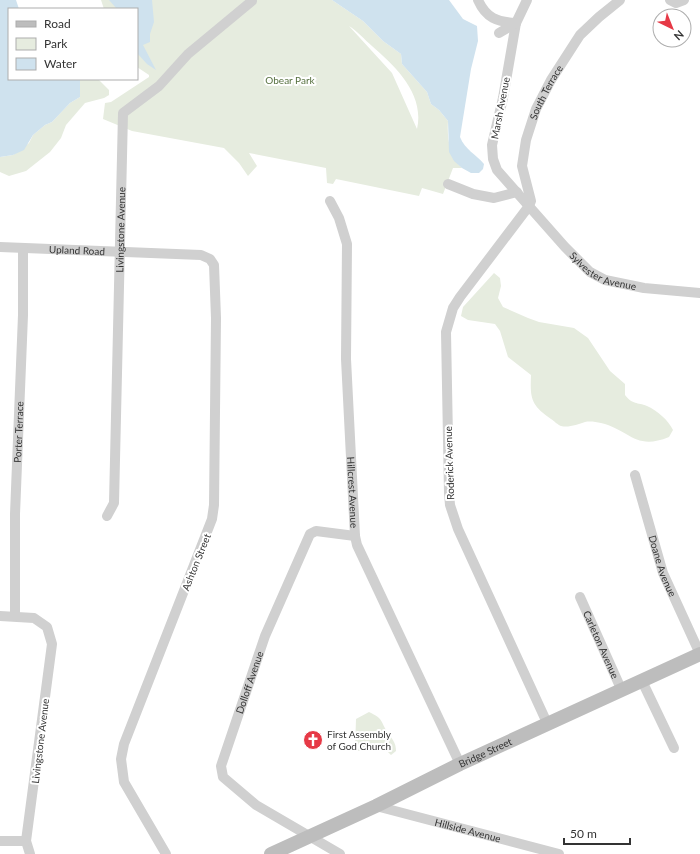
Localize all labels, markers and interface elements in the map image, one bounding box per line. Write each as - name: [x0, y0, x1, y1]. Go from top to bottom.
- legend: [8, 8, 138, 80]
- north arrow: [652, 8, 692, 48]
- text: Road: [44, 16, 71, 31]
- text: N: [672, 28, 687, 43]
- text: Park: [44, 36, 68, 51]
- text: Water: [44, 56, 77, 71]
- street label: South Terrace: [527, 63, 565, 121]
- park label: Obear Park: [265, 74, 316, 86]
- street label: Marsh Avenue: [488, 76, 512, 140]
- street label: Livingstone Avenue: [113, 187, 127, 273]
- street label: Upland Road: [49, 243, 105, 257]
- street label: Sylvester Avenue: [567, 249, 637, 292]
- street label: Porter Terrace: [11, 401, 26, 463]
- street label: Roderick Avenue: [442, 426, 456, 500]
- street label: Hillcrest Avenue: [345, 456, 361, 528]
- street label: Ashton Street: [179, 531, 213, 592]
- street label: Doane Avenue: [646, 534, 679, 599]
- street label: Carleton Avenue: [581, 609, 622, 680]
- street label: Dolloff Avenue: [233, 649, 265, 715]
- street label: Livingstone Avenue: [29, 698, 51, 784]
- place label: First Assembly of God Church: [327, 728, 392, 752]
- church icon: First Assembly of God Church: [302, 729, 324, 751]
- street label: Bridge Street: [457, 735, 514, 770]
- street label: Hillside Avenue: [434, 816, 502, 844]
- scale bar: [564, 820, 630, 846]
- text: 50 m: [570, 826, 597, 841]

